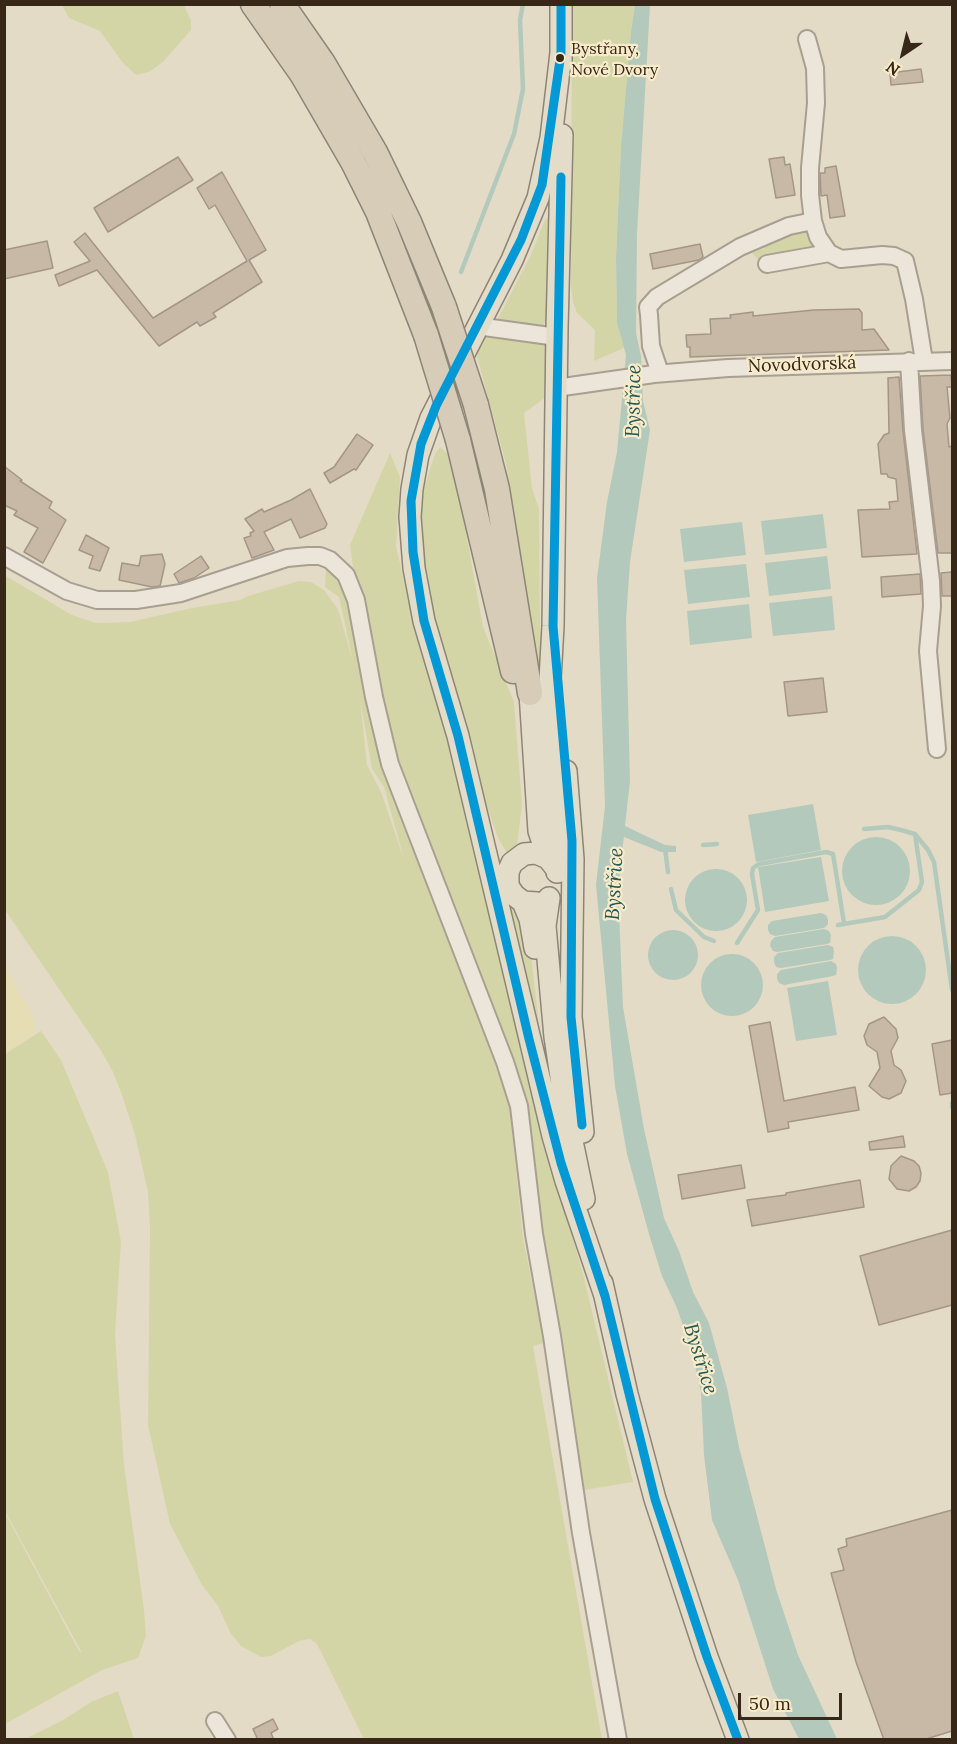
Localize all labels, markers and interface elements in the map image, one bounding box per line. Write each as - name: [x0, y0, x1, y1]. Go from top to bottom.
- north arrow: [873, 24, 933, 84]
- place label: Bystřany, Nové Dvory: [571, 39, 658, 77]
- marker: Bystřany, Nové Dvory: [554, 52, 566, 64]
- text: N: [882, 57, 903, 80]
- street label: Novodvorská: [747, 352, 857, 378]
- water label: Bystřice: [621, 364, 647, 438]
- water label: Bystřice: [601, 847, 629, 921]
- water label: Bystřice: [678, 1321, 722, 1397]
- scale bar: [741, 1681, 844, 1719]
- text: 50 m: [749, 1692, 791, 1715]

